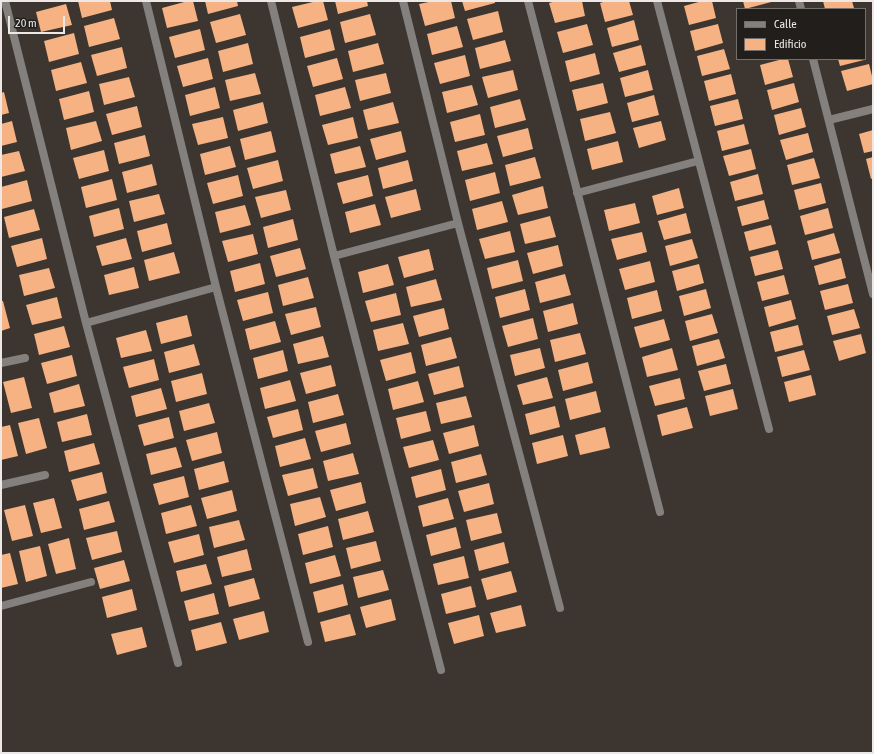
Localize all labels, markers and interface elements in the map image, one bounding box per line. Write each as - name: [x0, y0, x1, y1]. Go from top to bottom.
- scale bar: [10, 8, 67, 34]
- legend: [736, 8, 866, 60]
- text: 20 m: [15, 16, 37, 30]
- text: Calle: [774, 17, 797, 31]
- text: Edificio: [774, 37, 806, 51]

